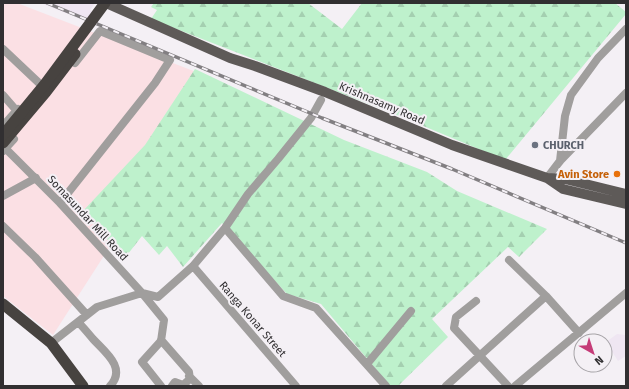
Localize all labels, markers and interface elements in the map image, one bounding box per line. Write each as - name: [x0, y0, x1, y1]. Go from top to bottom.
- street label: Krishnasamy Road: [337, 80, 427, 127]
- place label: CHURCH: [543, 139, 584, 152]
- marker: CHURCH: [530, 140, 540, 150]
- place label: Avin Store: [557, 168, 609, 181]
- marker: Avin Store: [612, 169, 622, 179]
- street label: Somasundar Mill Road: [45, 173, 131, 264]
- street label: Ranga Konar Street: [216, 279, 289, 360]
- north arrow: [573, 333, 613, 373]
- text: N: [592, 353, 606, 368]

